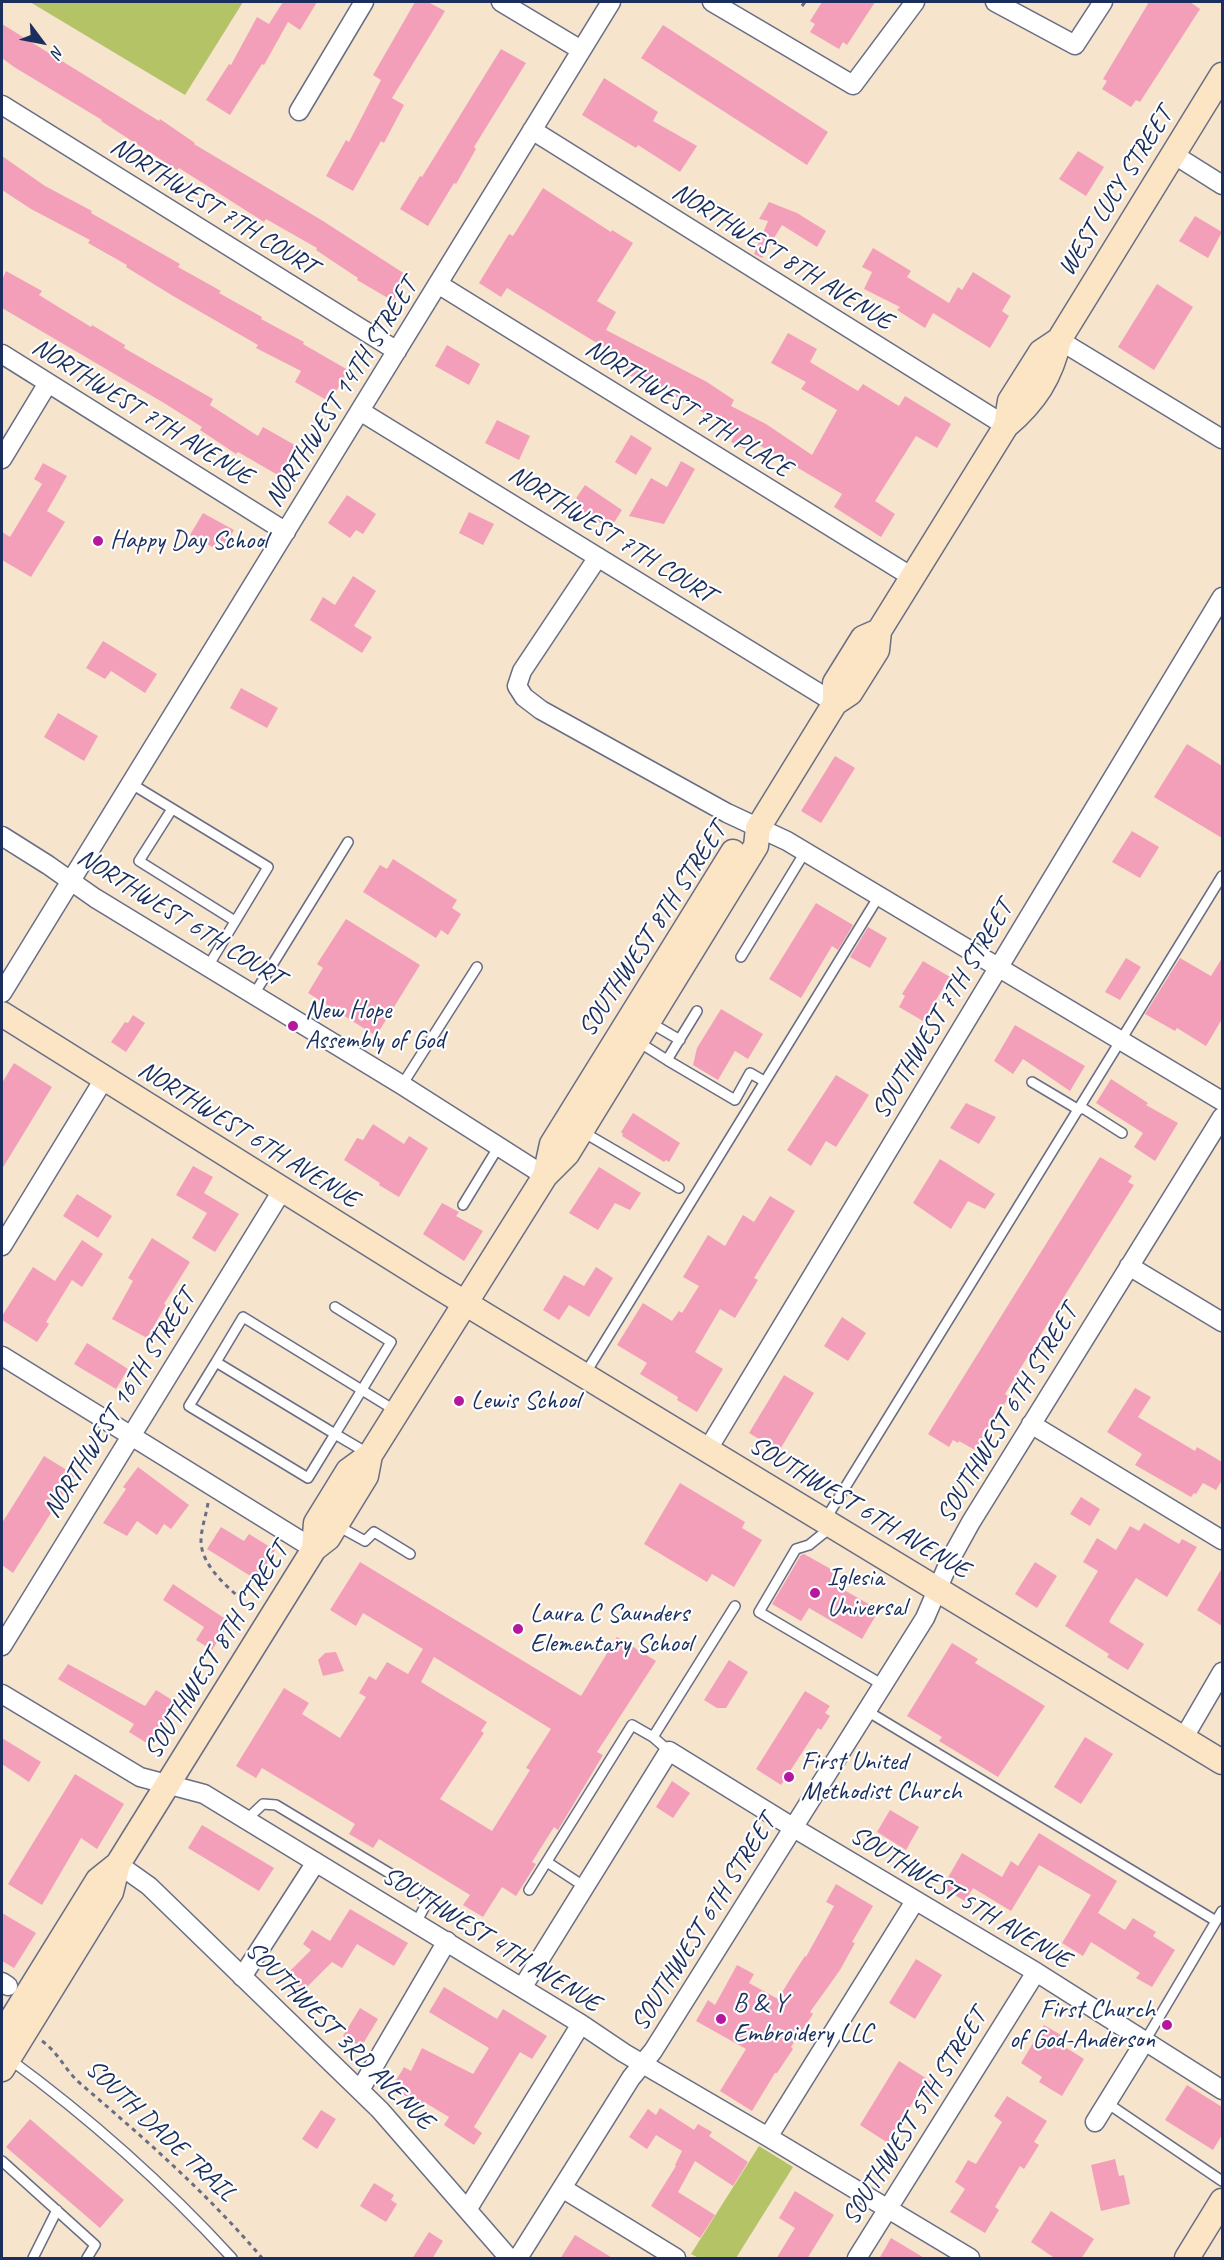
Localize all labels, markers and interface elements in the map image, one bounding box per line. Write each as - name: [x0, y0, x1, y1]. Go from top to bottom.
- north arrow: [12, 12, 72, 72]
- text: N: [46, 42, 68, 61]
- street label: WEST LUCY STREET: [1052, 102, 1180, 282]
- street label: NORTHWEST 7TH COURT: [104, 131, 322, 283]
- street label: NORTHWEST 8TH AVENUE: [666, 176, 898, 338]
- street label: NORTHWEST 14TH STREET: [259, 273, 425, 513]
- street label: NORTHWEST 7TH AVENUE: [26, 331, 258, 493]
- street label: NORTHWEST 7TH PLACE: [579, 333, 797, 485]
- street label: NORTHWEST 7TH COURT: [502, 459, 720, 611]
- place label: Happy Day School: [110, 525, 268, 557]
- marker: Happy Day School: [91, 534, 105, 548]
- street label: SOUTHWEST 8TH STREET: [572, 817, 734, 1043]
- street label: NORTHWEST 6TH COURT: [71, 842, 289, 994]
- street label: SOUTHWEST 7TH STREET: [866, 895, 1020, 1125]
- place label: New Hope Assembly of God: [305, 995, 444, 1056]
- marker: New Hope Assembly of God: [286, 1019, 300, 1033]
- street label: NORTHWEST 6TH AVENUE: [132, 1054, 364, 1216]
- street label: NORTHWEST 16TH STREET: [37, 1284, 203, 1524]
- street label: SOUTHWEST 6TH STREET: [931, 1299, 1085, 1529]
- place label: Lewis School: [471, 1385, 580, 1417]
- marker: Lewis School: [452, 1394, 466, 1408]
- street label: SOUTHWEST 6TH AVENUE: [743, 1430, 975, 1586]
- street label: SOUTHWEST 8TH STREET: [138, 1537, 296, 1765]
- place label: Iglesia Universal: [827, 1562, 906, 1624]
- marker: Iglesia Universal: [808, 1586, 822, 1600]
- place label: Laura C Saunders Elementary School: [530, 1598, 692, 1660]
- marker: Laura C Saunders Elementary School: [511, 1622, 525, 1636]
- place label: First United Methodist Church: [801, 1746, 962, 1808]
- marker: First United Methodist Church: [782, 1770, 796, 1784]
- street label: SOUTHWEST 6TH STREET: [625, 1809, 783, 2037]
- street label: SOUTHWEST 5TH AVENUE: [844, 1820, 1076, 1976]
- street label: SOUTHWEST 4TH AVENUE: [376, 1860, 606, 2020]
- street label: SOUTHWEST 3RD AVENUE: [238, 1935, 440, 2137]
- place label: B & Y Embroidery LLC: [733, 1988, 873, 2050]
- place label: First Church of God-Anderson: [1009, 1994, 1155, 2056]
- street label: SOUTHWEST 5TH STREET: [836, 2003, 994, 2231]
- marker: B & Y Embroidery LLC: [714, 2012, 728, 2026]
- marker: First Church of God-Anderson: [1160, 2018, 1174, 2032]
- street label: SOUTH DADE TRAIL: [78, 2053, 242, 2209]

